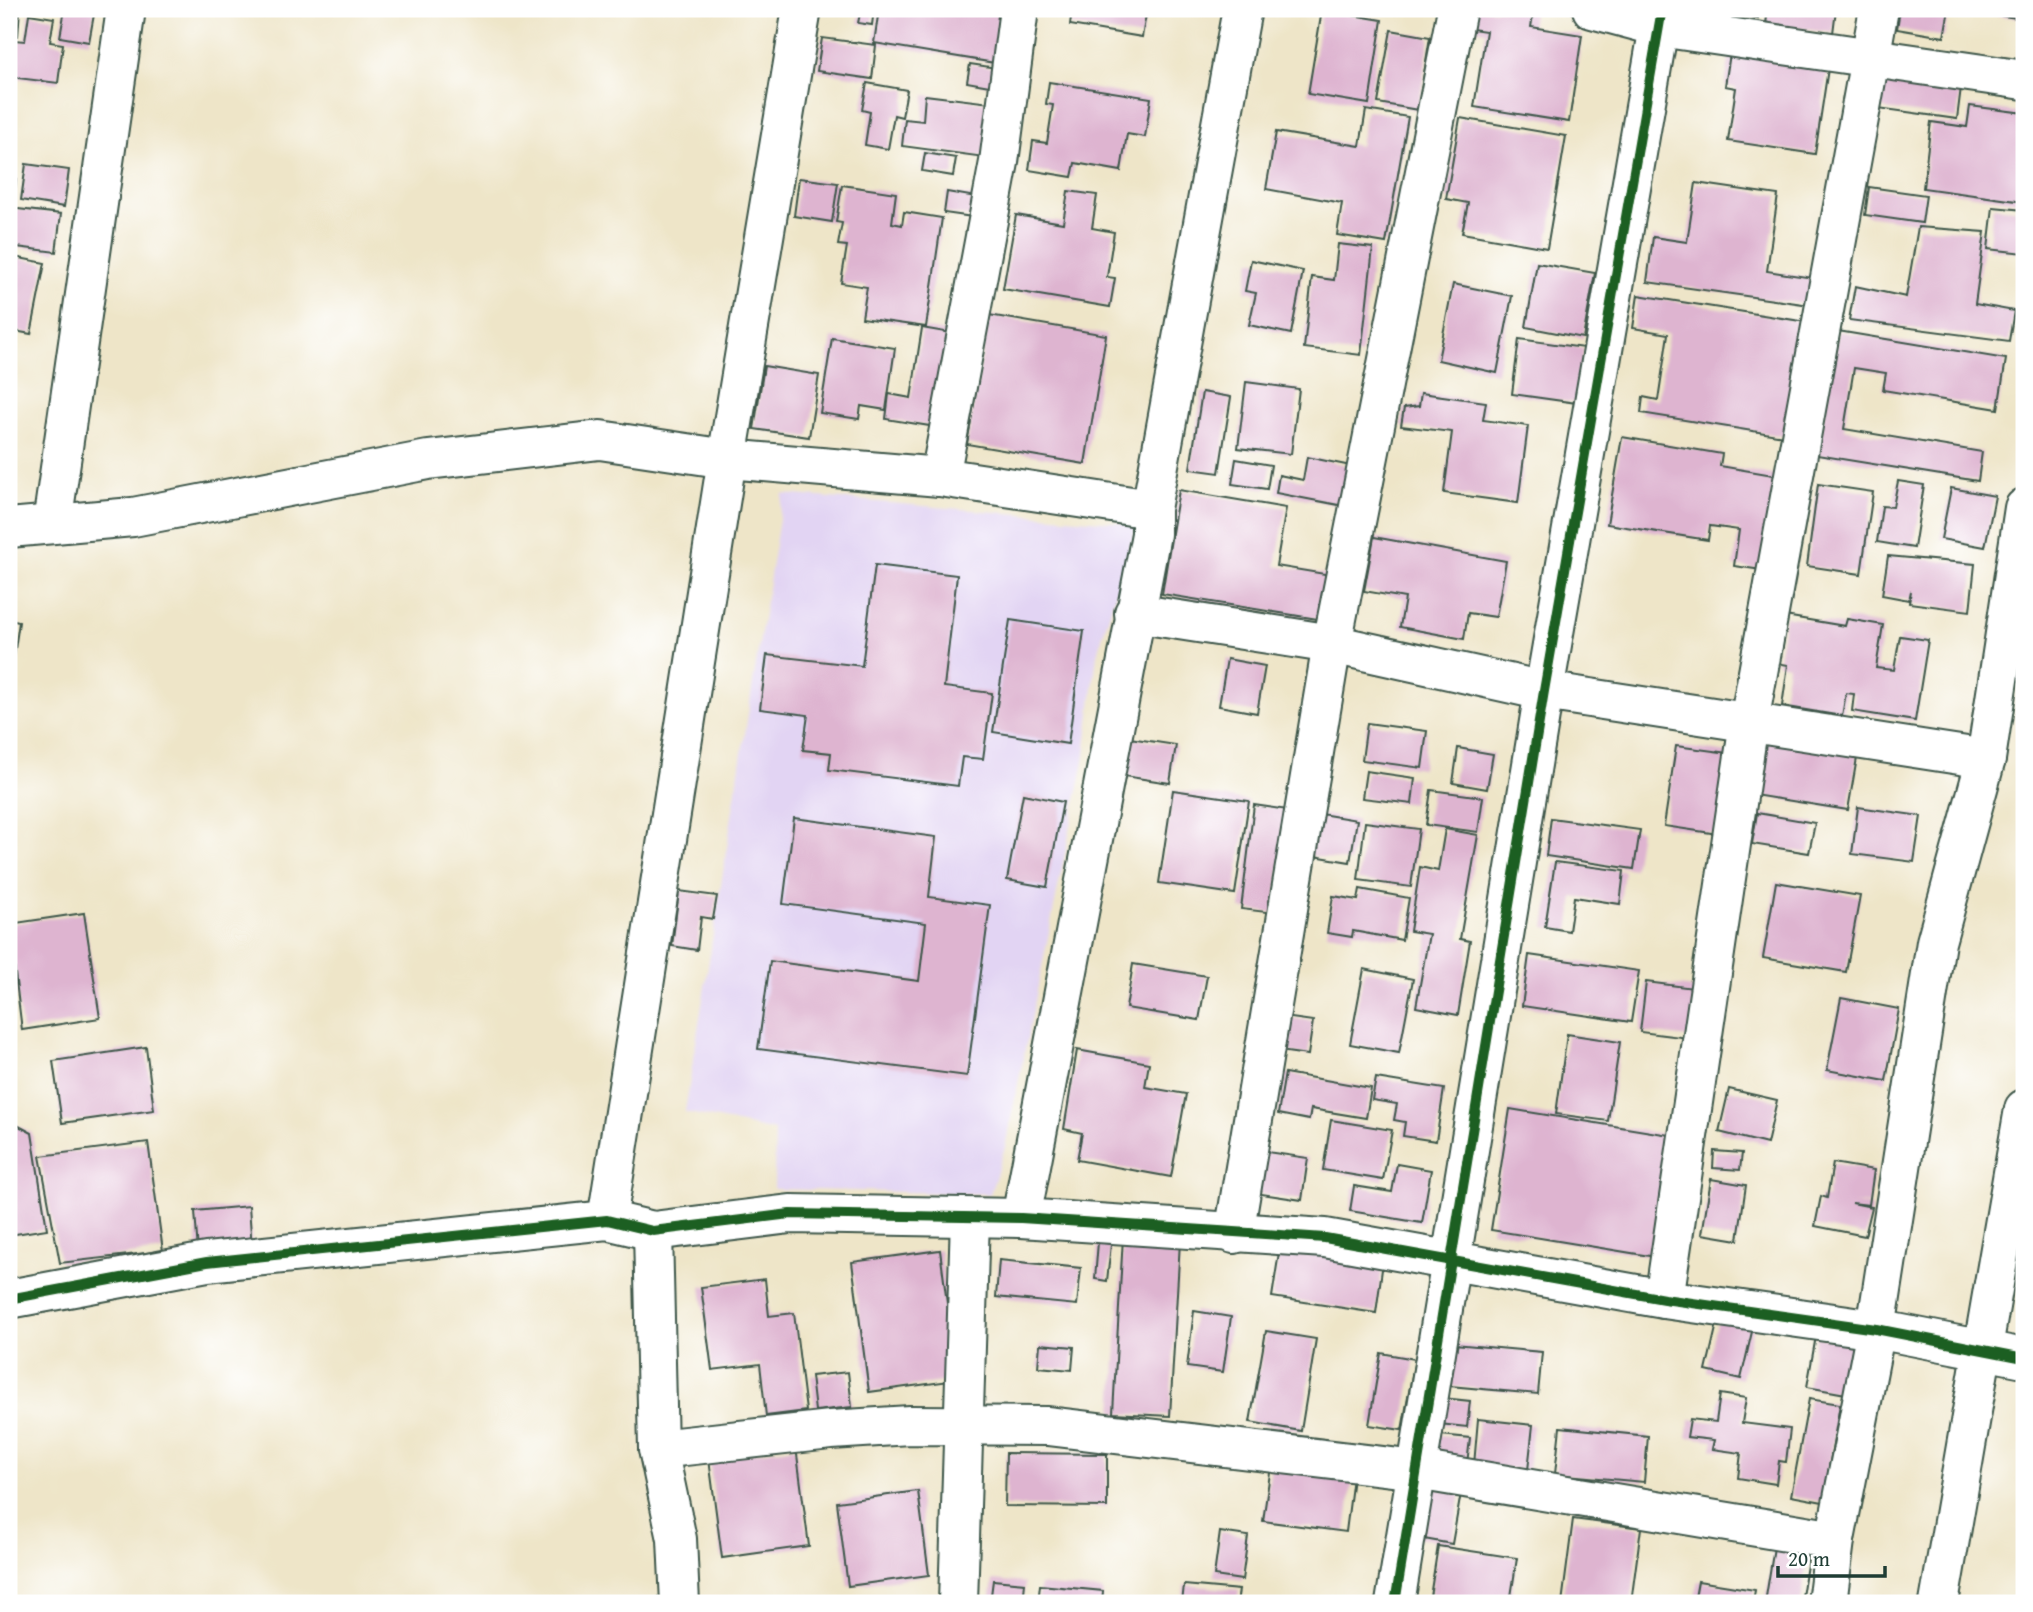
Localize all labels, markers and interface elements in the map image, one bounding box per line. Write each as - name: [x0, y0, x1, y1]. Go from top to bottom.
- scale bar: [1778, 1535, 1884, 1579]
- text: 20 m: [1788, 1543, 1830, 1574]

